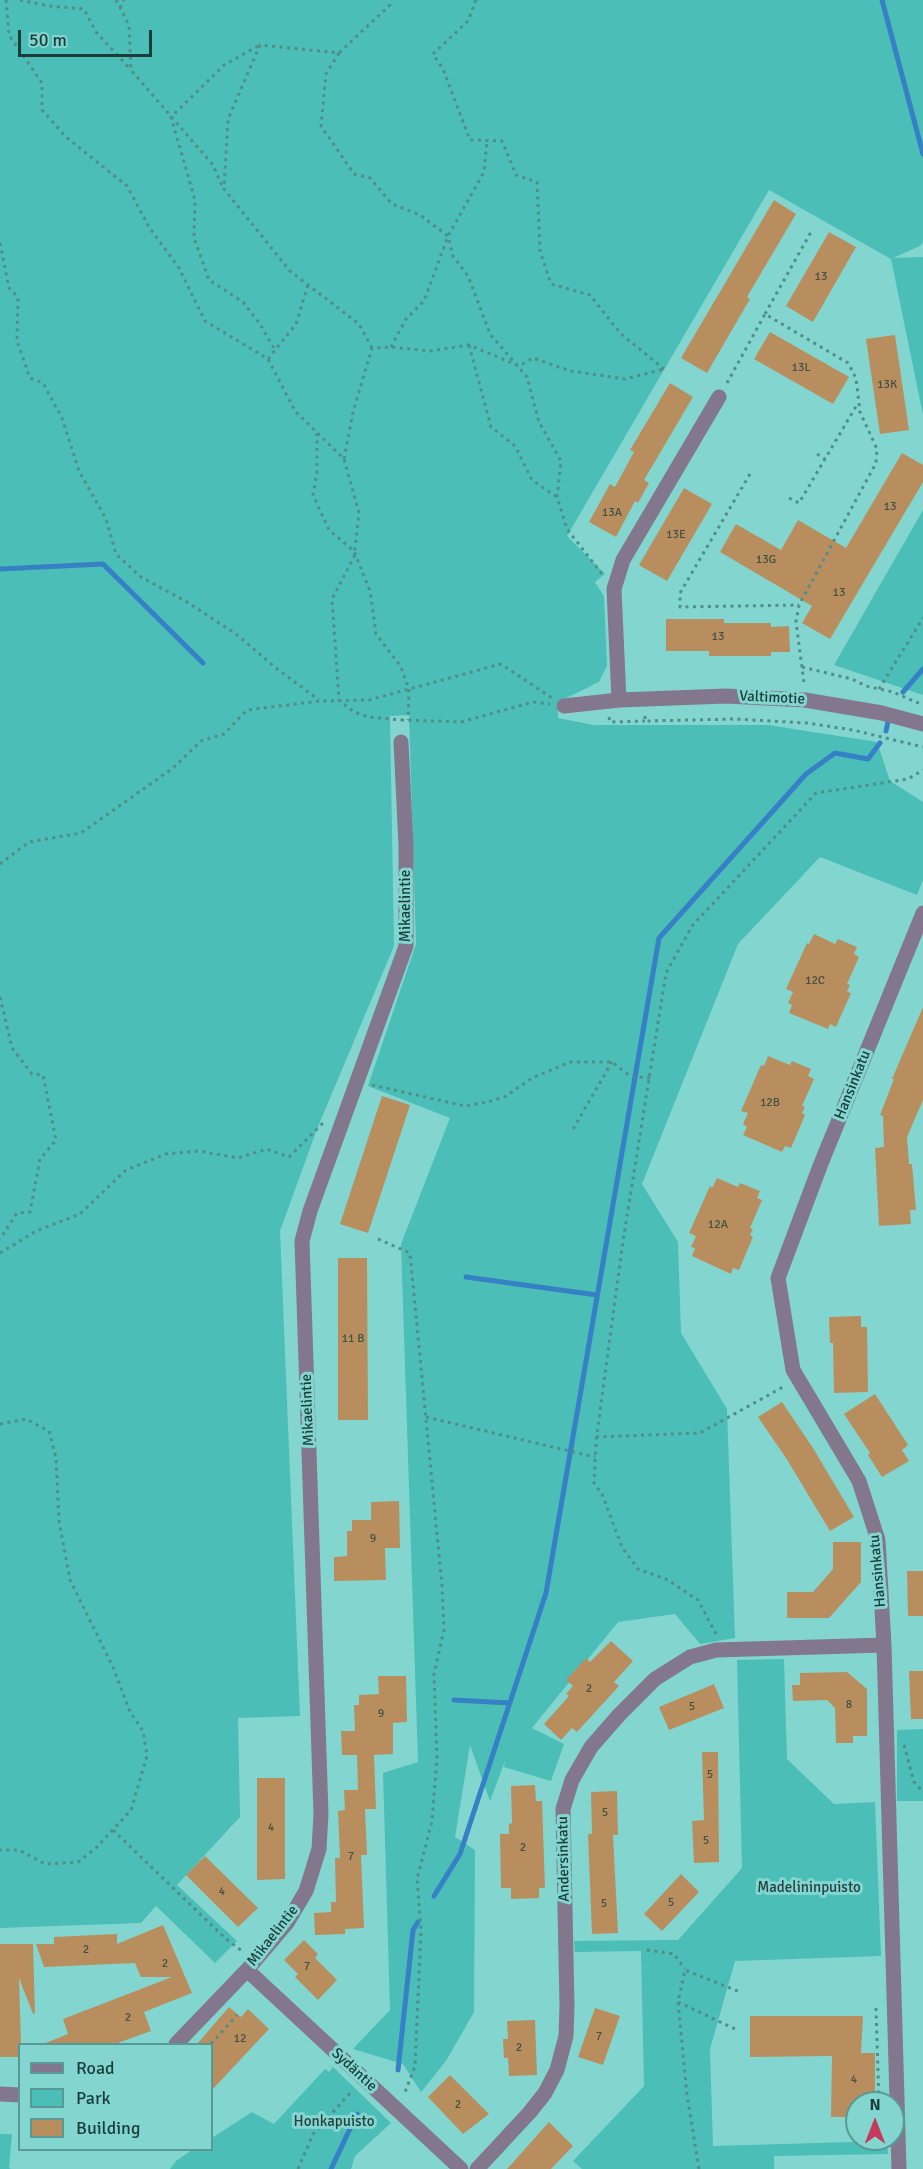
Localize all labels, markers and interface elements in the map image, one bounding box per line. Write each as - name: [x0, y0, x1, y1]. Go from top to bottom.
- scale bar: [21, 18, 154, 56]
- text: 50 m: [29, 29, 67, 51]
- house number: 13: [815, 270, 827, 284]
- house number: 13L: [791, 361, 811, 375]
- house number: 13K: [877, 378, 897, 392]
- house number: 13: [884, 500, 896, 514]
- house number: 13A: [602, 506, 622, 520]
- house number: 13E: [666, 528, 686, 542]
- house number: 13G: [756, 553, 776, 567]
- house number: 13: [833, 586, 845, 600]
- house number: 13: [712, 630, 724, 644]
- street label: Valtimotie: [739, 687, 805, 709]
- street label: Mikaelintie: [397, 870, 415, 942]
- house number: 12C: [805, 974, 825, 988]
- street label: Hansinkatu: [831, 1048, 875, 1122]
- house number: 12B: [760, 1096, 780, 1110]
- house number: 12A: [708, 1218, 728, 1232]
- house number: 11 B: [342, 1332, 364, 1346]
- street label: Mikaelintie: [298, 1374, 318, 1446]
- house number: 9: [370, 1532, 376, 1546]
- street label: Hansinkatu: [866, 1534, 890, 1608]
- house number: 2: [586, 1682, 592, 1696]
- house number: 8: [846, 1698, 852, 1712]
- house number: 5: [689, 1700, 695, 1714]
- house number: 9: [378, 1707, 384, 1721]
- house number: 5: [707, 1768, 713, 1782]
- house number: 5: [602, 1806, 608, 1820]
- street label: Andersinkatu: [554, 1816, 574, 1902]
- house number: 4: [268, 1821, 274, 1835]
- house number: 5: [703, 1834, 709, 1848]
- house number: 2: [520, 1841, 526, 1855]
- house number: 7: [348, 1850, 354, 1864]
- park label: Madelininpuisto: [757, 1879, 861, 1897]
- house number: 4: [219, 1885, 225, 1899]
- house number: 5: [668, 1896, 674, 1910]
- house number: 5: [601, 1897, 607, 1911]
- street label: Mikaelintie: [244, 1902, 302, 1970]
- house number: 2: [83, 1943, 89, 1957]
- house number: 2: [162, 1957, 168, 1971]
- house number: 7: [304, 1960, 310, 1974]
- house number: 2: [125, 2011, 131, 2025]
- house number: 7: [596, 2030, 602, 2044]
- house number: 12: [234, 2032, 246, 2046]
- house number: 2: [516, 2041, 522, 2055]
- legend: [18, 2043, 213, 2151]
- street label: Sydäntie: [328, 2044, 380, 2096]
- text: Road: [76, 2057, 115, 2079]
- house number: 4: [851, 2073, 857, 2087]
- text: Park: [76, 2087, 111, 2109]
- north arrow: [845, 2091, 905, 2151]
- text: N: [869, 2095, 881, 2115]
- house number: 2: [455, 2098, 461, 2112]
- park label: Honkapuisto: [294, 2113, 374, 2131]
- text: Building: [76, 2117, 140, 2139]

